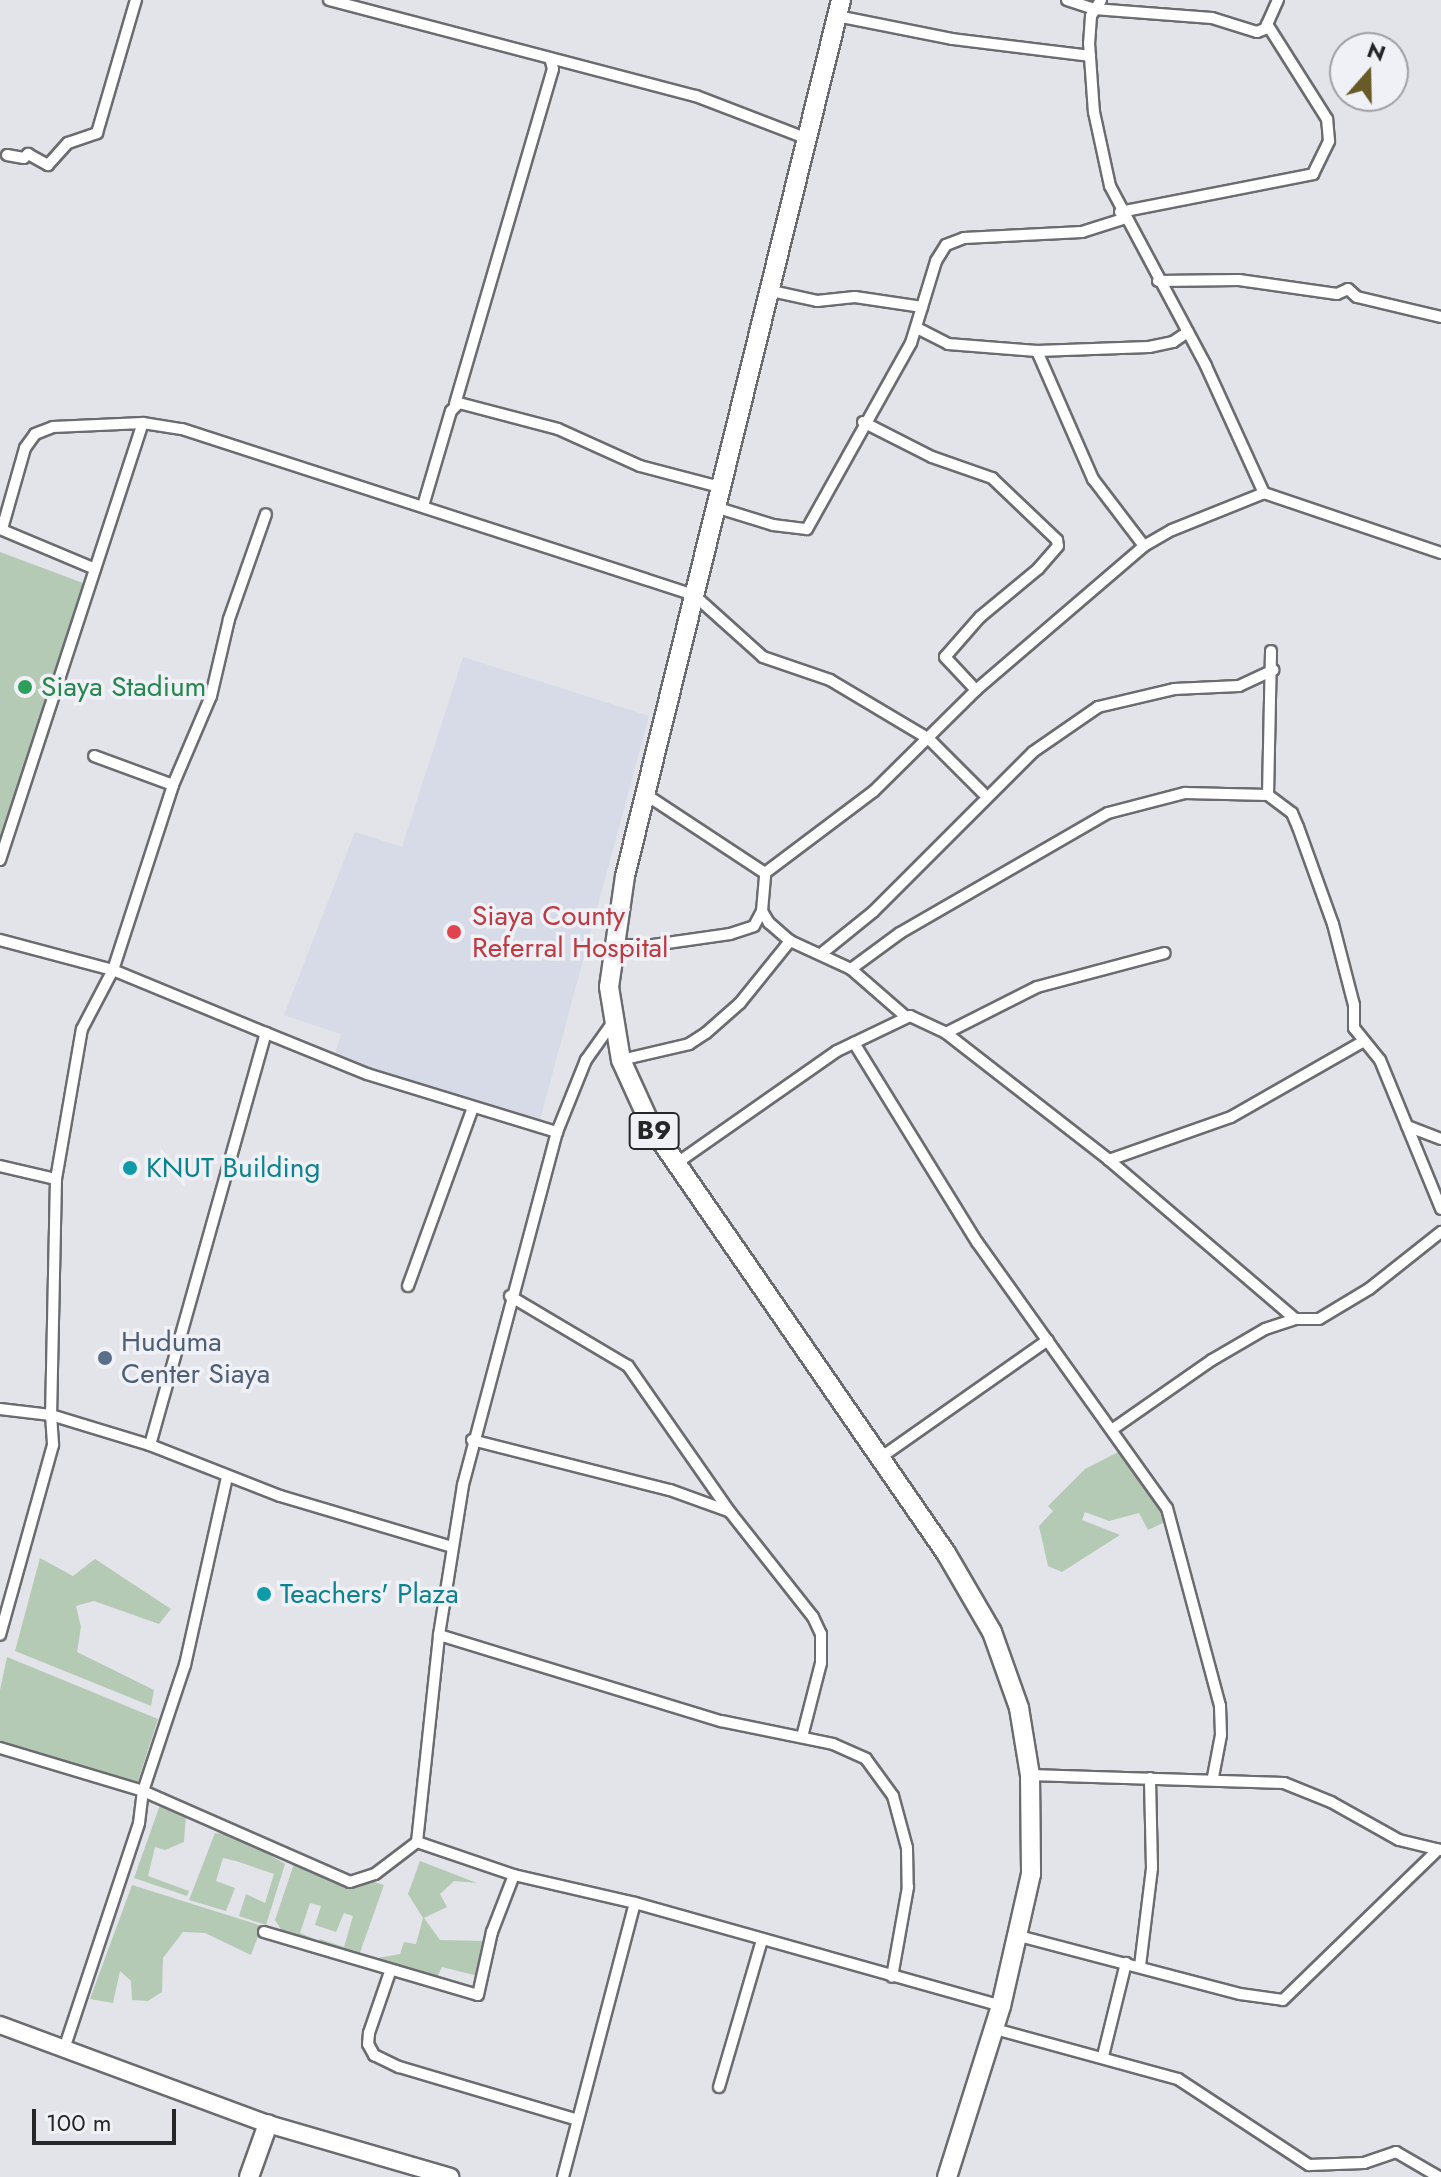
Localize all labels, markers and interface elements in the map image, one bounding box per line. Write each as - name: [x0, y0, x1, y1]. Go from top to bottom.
- north arrow: [1329, 32, 1409, 112]
- text: N: [1363, 33, 1390, 69]
- place label: Siaya Stadium: [41, 670, 206, 704]
- marker: Siaya Stadium: [16, 678, 34, 696]
- place label: Siaya County Referral Hospital: [472, 899, 669, 965]
- marker: Siaya County Referral Hospital: [443, 921, 465, 943]
- road number: B9: [628, 1109, 680, 1153]
- place label: KNUT Building: [146, 1151, 320, 1185]
- marker: KNUT Building: [121, 1159, 139, 1177]
- place label: Huduma Center Siaya: [121, 1325, 270, 1391]
- marker: Huduma Center Siaya: [96, 1349, 114, 1367]
- place label: Teachers' Plaza: [280, 1577, 459, 1611]
- marker: Teachers' Plaza: [255, 1585, 273, 1603]
- scale bar: [36, 2093, 180, 2143]
- text: 100 m: [46, 2105, 112, 2140]

